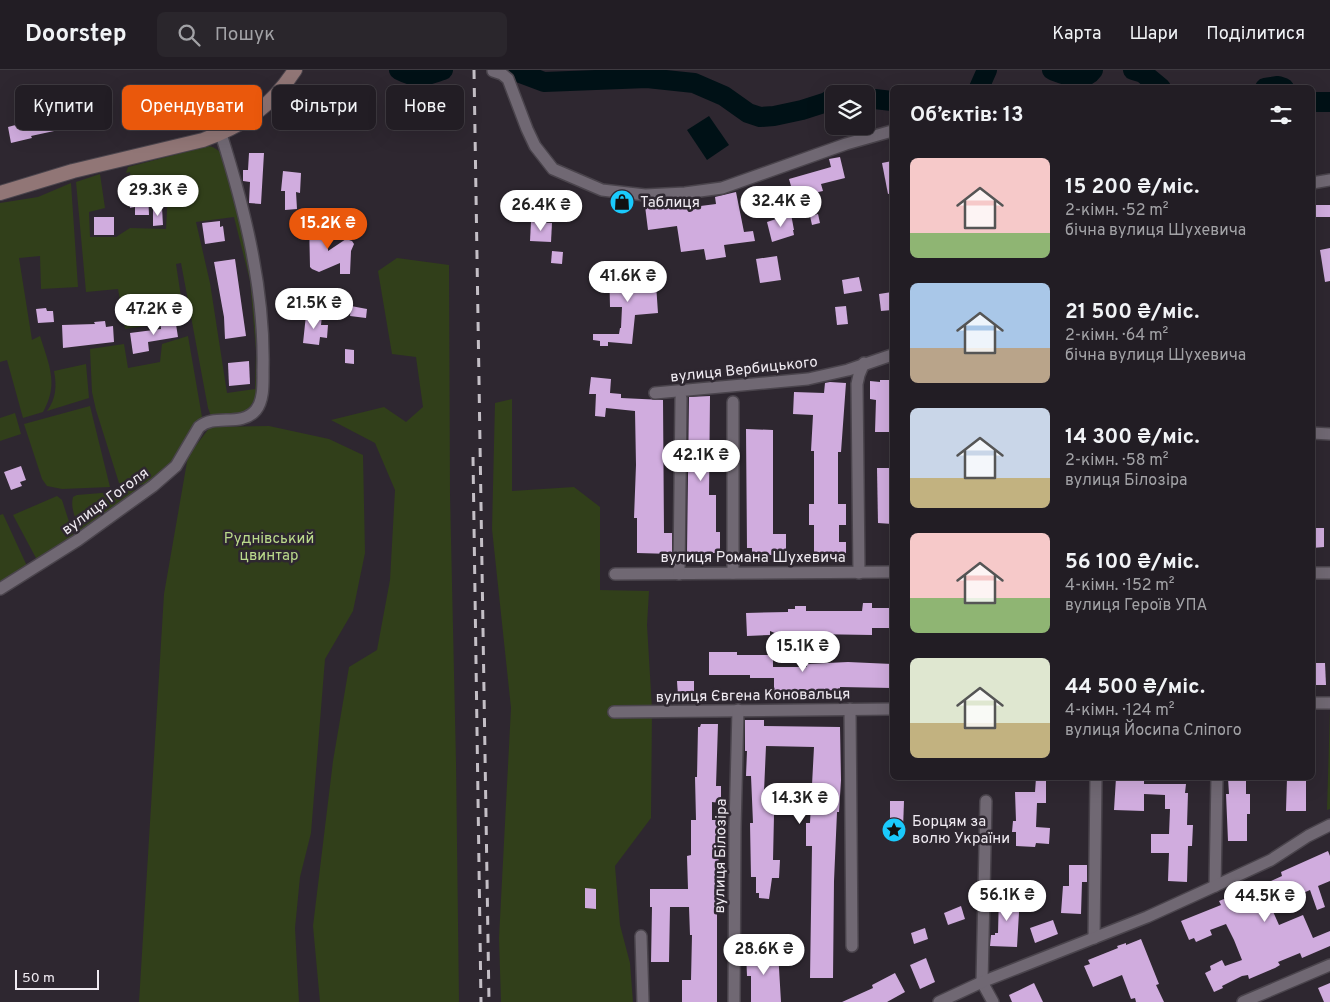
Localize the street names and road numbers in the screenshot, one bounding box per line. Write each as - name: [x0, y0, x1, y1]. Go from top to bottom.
- street label: вулиця Вербицького: [670, 353, 819, 388]
- street label: вулиця Гоголя: [59, 464, 153, 540]
- street label: вулиця Романа Шухевича: [660, 549, 846, 568]
- street label: вулиця Євгена Коновальця: [656, 685, 851, 708]
- street label: вулиця Білозіра: [711, 798, 732, 914]

